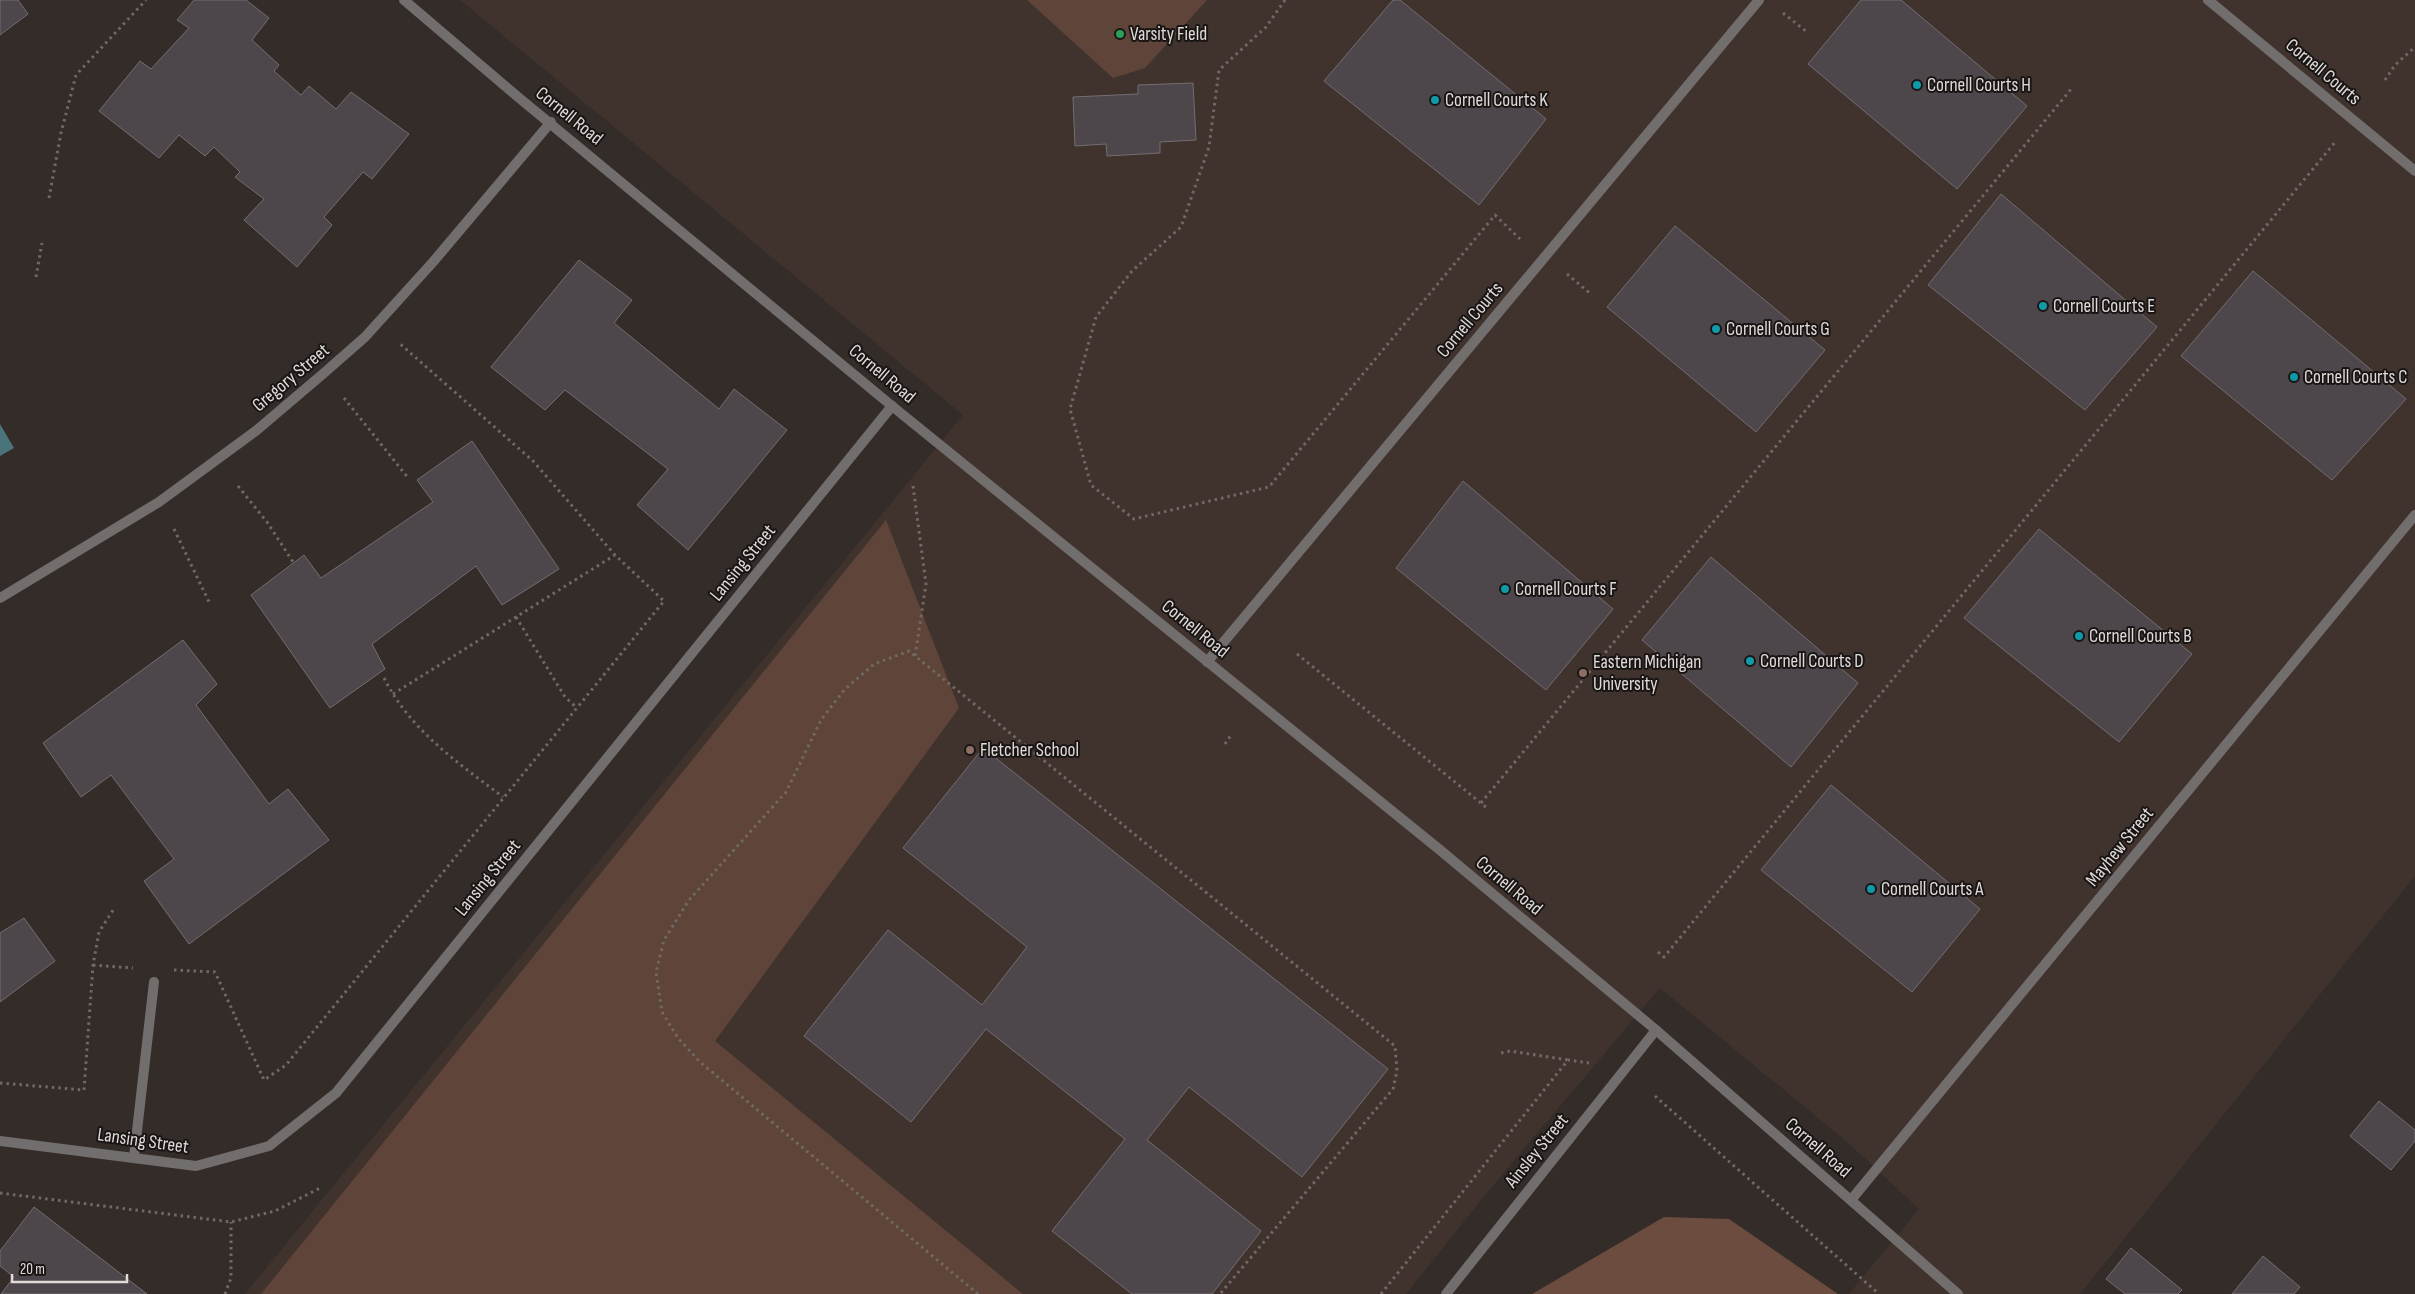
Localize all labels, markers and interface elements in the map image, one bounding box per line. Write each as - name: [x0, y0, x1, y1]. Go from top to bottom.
- place label: Varsity Field: [1130, 23, 1207, 46]
- marker: Varsity Field: [1114, 28, 1126, 40]
- street label: Cornell Courts: [2281, 34, 2365, 110]
- place label: Cornell Courts H: [1927, 74, 2031, 97]
- marker: Cornell Courts H: [1911, 79, 1923, 91]
- street label: Cornell Road: [531, 82, 607, 150]
- place label: Cornell Courts K: [1445, 89, 1548, 112]
- marker: Cornell Courts K: [1429, 94, 1441, 106]
- street label: Cornell Courts: [1432, 278, 1508, 362]
- place label: Cornell Courts E: [2053, 295, 2155, 318]
- marker: Cornell Courts E: [2037, 300, 2049, 312]
- place label: Cornell Courts G: [1726, 318, 1830, 341]
- marker: Cornell Courts G: [1710, 323, 1722, 335]
- street label: Gregory Street: [248, 339, 334, 417]
- street label: Cornell Road: [844, 340, 920, 408]
- place label: Cornell Courts C: [2304, 366, 2408, 389]
- marker: Cornell Courts C: [2288, 371, 2300, 383]
- street label: Lansing Street: [705, 520, 781, 606]
- place label: Cornell Courts F: [1515, 578, 1617, 601]
- marker: Cornell Courts F: [1499, 583, 1511, 595]
- street label: Cornell Road: [1157, 595, 1233, 663]
- place label: Cornell Courts B: [2089, 625, 2192, 648]
- marker: Cornell Courts B: [2073, 630, 2085, 642]
- place label: Cornell Courts D: [1760, 650, 1864, 673]
- place label: Eastern Michigan University: [1593, 651, 1701, 696]
- marker: Cornell Courts D: [1744, 655, 1756, 667]
- marker: Eastern Michigan University: [1577, 667, 1589, 679]
- place label: Fletcher School: [980, 739, 1079, 762]
- marker: Fletcher School: [964, 744, 976, 756]
- street label: Mayhew Street: [2081, 803, 2159, 891]
- street label: Lansing Street: [450, 835, 526, 921]
- street label: Cornell Road: [1471, 852, 1547, 920]
- place label: Cornell Courts A: [1881, 878, 1984, 901]
- marker: Cornell Courts A: [1865, 883, 1877, 895]
- street label: Ainsley Street: [1500, 1109, 1574, 1193]
- street label: Cornell Road: [1780, 1113, 1856, 1183]
- street label: Lansing Street: [96, 1123, 190, 1159]
- scale bar: [12, 1252, 128, 1284]
- text: 20 m: [20, 1260, 45, 1279]

